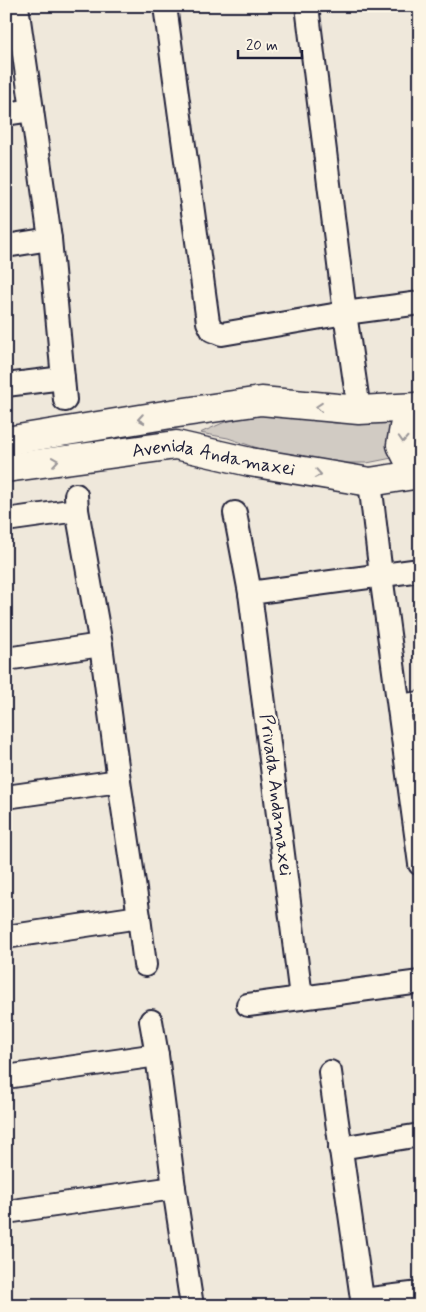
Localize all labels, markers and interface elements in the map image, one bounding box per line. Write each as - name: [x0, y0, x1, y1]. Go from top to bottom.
- scale bar: [238, 28, 302, 60]
- text: 20 m: [246, 36, 278, 56]
- one-way arrow: [315, 401, 323, 412]
- one-way arrow: [136, 414, 145, 424]
- street label: Avenida Andamaxei: [130, 433, 297, 482]
- one-way arrow: [398, 436, 408, 444]
- one-way arrow: [50, 457, 59, 467]
- one-way arrow: [314, 468, 322, 478]
- street label: Privada Andamaxei: [254, 713, 298, 877]

